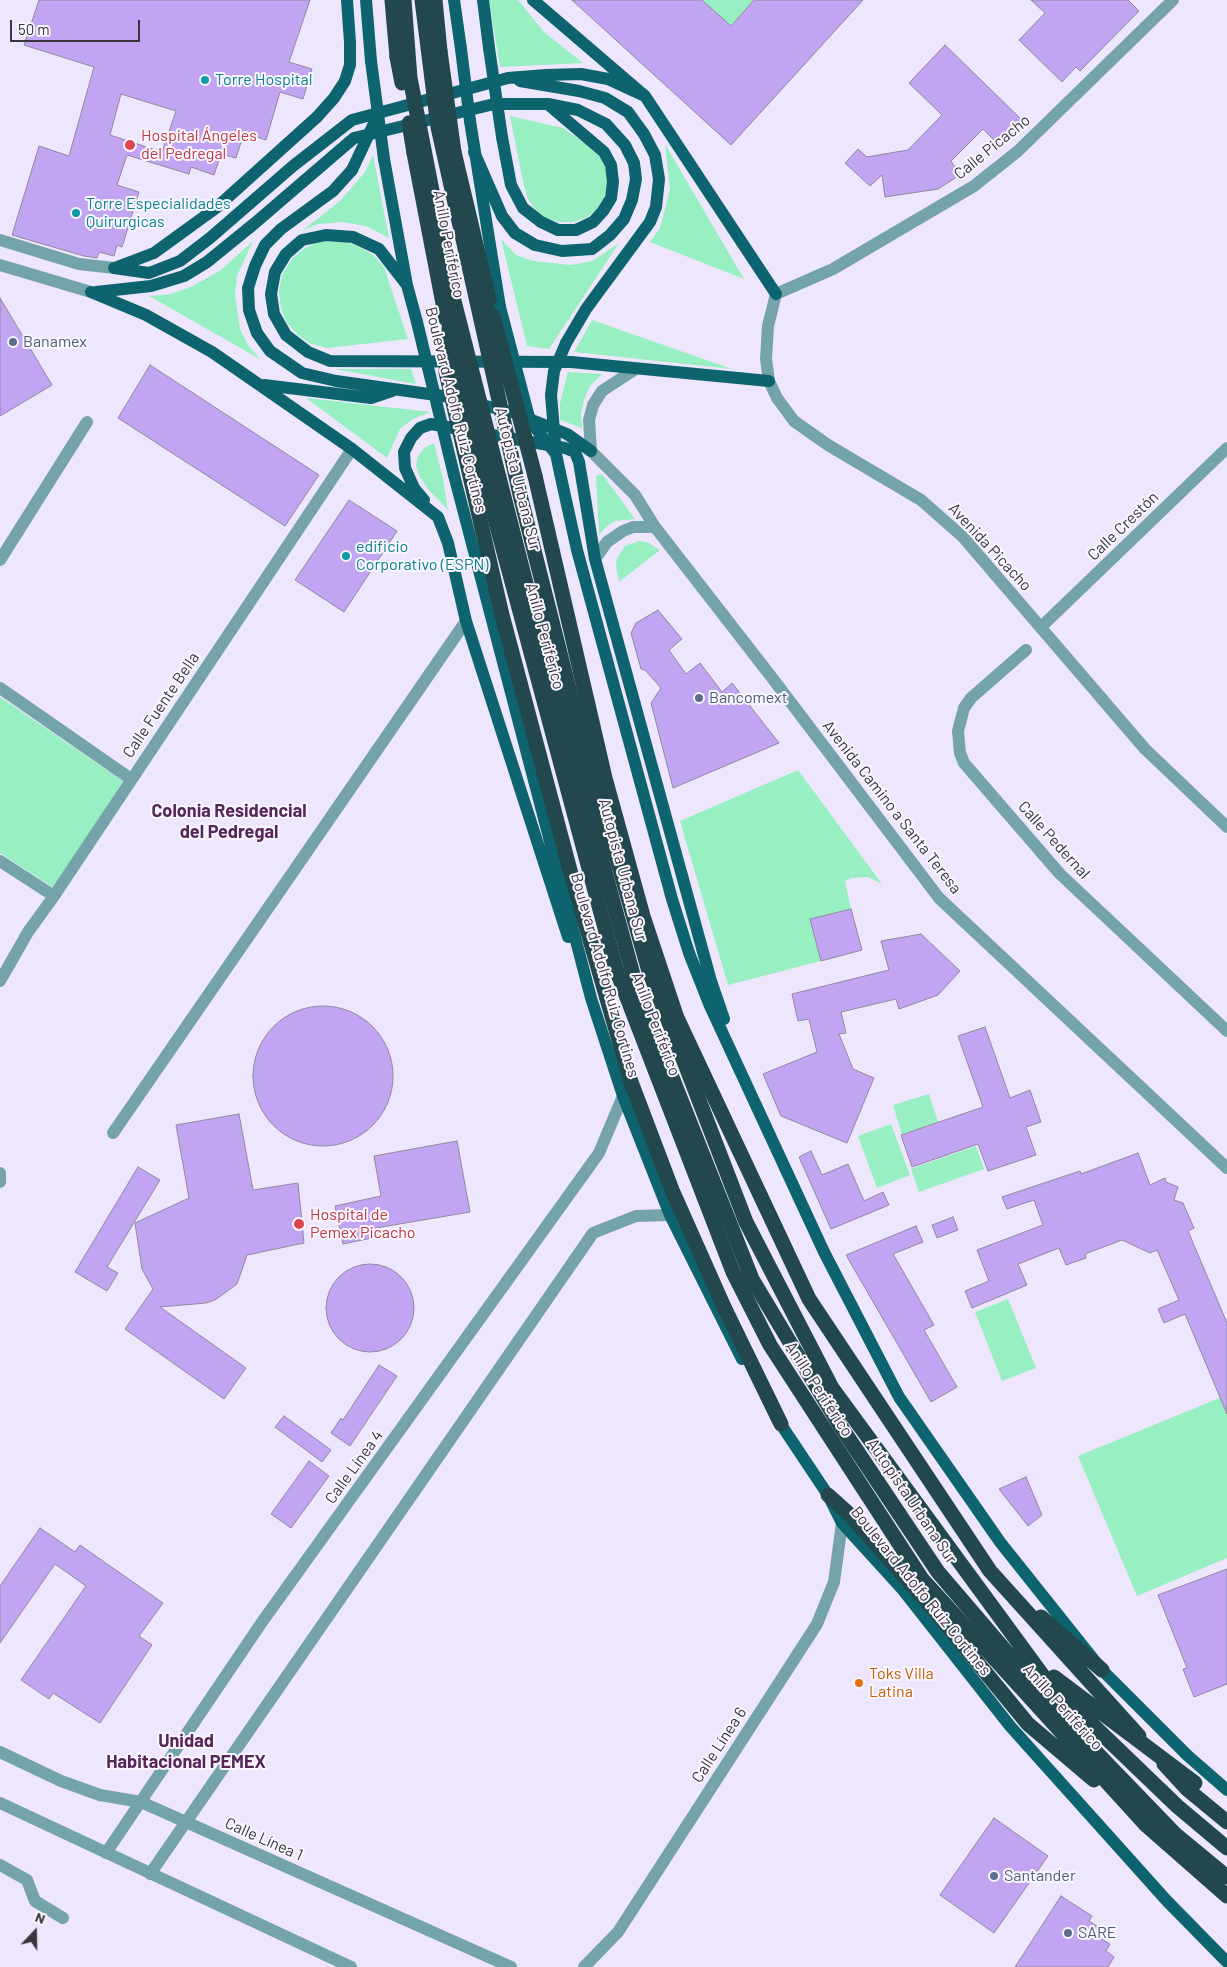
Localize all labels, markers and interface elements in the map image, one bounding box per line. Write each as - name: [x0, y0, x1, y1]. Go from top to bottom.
- scale bar: [12, 10, 142, 42]
- text: 50 m: [18, 20, 50, 38]
- place label: Torre Hospital: [215, 70, 312, 90]
- marker: Torre Hospital: [199, 74, 211, 86]
- street label: Calle Picacho: [950, 110, 1034, 184]
- place label: Hospital Ángeles del Pedregal: [141, 126, 257, 164]
- marker: Hospital Ángeles del Pedregal: [123, 138, 137, 152]
- street label: Anillo Periférico: [429, 188, 469, 300]
- place label: Torre Especialidades Quirurgicas: [86, 194, 231, 232]
- marker: Torre Especialidades Quirurgicas: [70, 207, 82, 219]
- street label: Boulevard Adolfo Ruiz Cortines: [421, 305, 491, 515]
- place label: Banamex: [23, 332, 87, 352]
- marker: Banamex: [7, 336, 19, 348]
- street label: Autopista Urbana Sur: [491, 405, 545, 553]
- street label: Calle Crestón: [1084, 487, 1162, 565]
- street label: Avenida Picacho: [944, 499, 1036, 595]
- place label: edificio Corporativo (ESPN): [356, 537, 488, 575]
- marker: edificio Corporativo (ESPN): [340, 550, 352, 562]
- street label: Anillo Periférico: [522, 581, 568, 691]
- street label: Calle Fuente Bella: [119, 649, 203, 761]
- place label: Bancomext: [709, 688, 787, 708]
- marker: Bancomext: [693, 692, 705, 704]
- street label: Avenida Camino a Santa Teresa: [818, 717, 966, 897]
- street label: Autopista Urbana Sur: [595, 796, 651, 944]
- street label: Calle Pedernal: [1014, 797, 1094, 883]
- district label: Colonia Residencial del Pedregal: [151, 800, 307, 842]
- street label: Boulevard Adolfo Ruiz Cortines: [567, 871, 643, 1079]
- street label: Anillo Periférico: [627, 969, 685, 1079]
- place label: Hospital de Pemex Picacho: [310, 1205, 416, 1243]
- marker: Hospital de Pemex Picacho: [292, 1217, 306, 1231]
- street label: Anillo Periférico: [781, 1338, 857, 1440]
- street label: Calle Línea 4: [321, 1426, 387, 1508]
- street label: Autopista Urbana Sur: [863, 1435, 961, 1567]
- street label: Boulevard Adolfo Ruiz Cortines: [847, 1503, 995, 1679]
- street label: Anillo Periférico: [1019, 1660, 1107, 1754]
- place label: Toks Villa Latina: [869, 1664, 934, 1702]
- marker: Toks Villa Latina: [853, 1677, 865, 1689]
- street label: Calle Línea 6: [688, 1704, 750, 1786]
- district label: Unidad Habitacional PEMEX: [106, 1730, 266, 1772]
- street label: Calle Línea 1: [222, 1813, 306, 1865]
- place label: Santander: [1004, 1866, 1076, 1886]
- marker: Santander: [988, 1870, 1000, 1882]
- north arrow: [10, 1907, 60, 1957]
- text: N: [33, 1908, 48, 1927]
- place label: SARE: [1078, 1923, 1117, 1943]
- marker: SARE: [1062, 1927, 1074, 1939]

